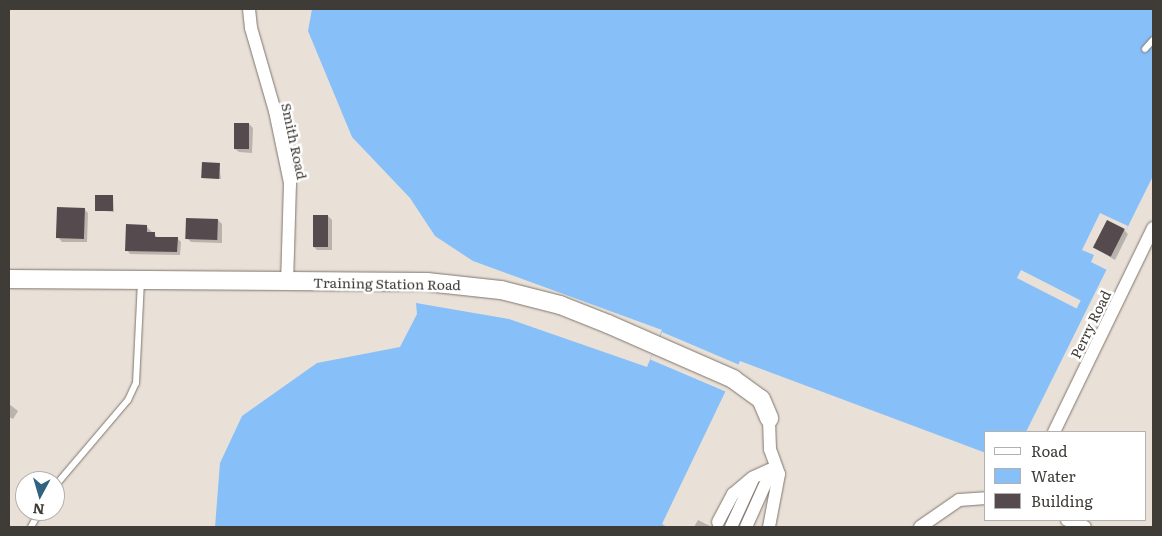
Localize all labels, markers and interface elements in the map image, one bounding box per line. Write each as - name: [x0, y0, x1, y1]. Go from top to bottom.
- street label: Smith Road: [279, 101, 311, 181]
- street label: Training Station Road: [313, 273, 461, 293]
- street label: Perry Road: [1066, 287, 1114, 361]
- legend: [984, 431, 1147, 521]
- text: Road: [1031, 439, 1067, 462]
- text: Water: [1031, 464, 1076, 487]
- north arrow: [15, 471, 65, 521]
- text: Building: [1031, 489, 1093, 512]
- text: N: [32, 499, 45, 520]

